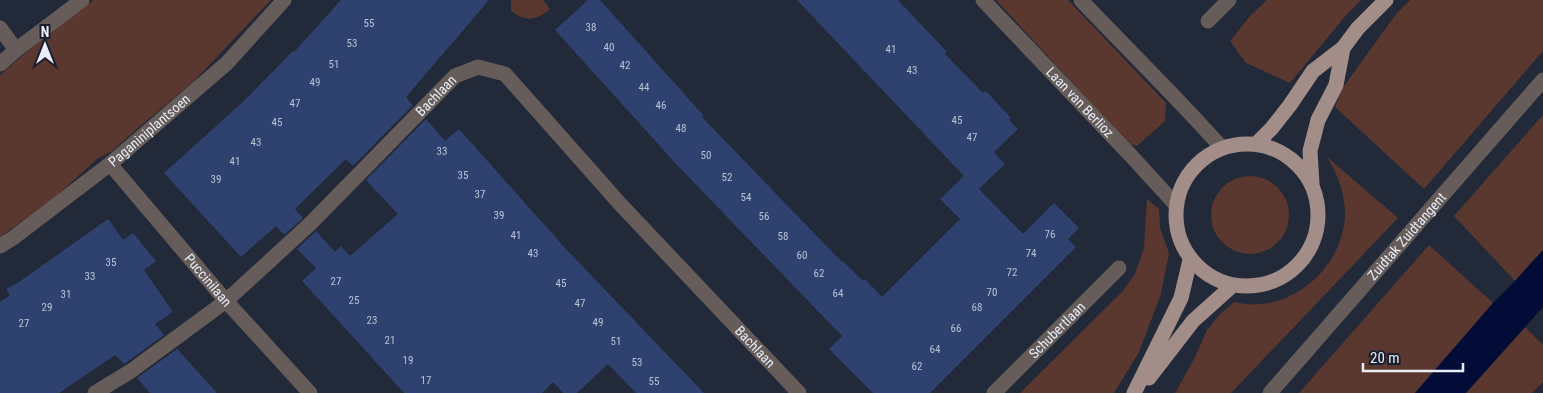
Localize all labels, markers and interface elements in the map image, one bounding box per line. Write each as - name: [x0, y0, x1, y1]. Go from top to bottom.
- house number: 55: [364, 17, 374, 30]
- north arrow: [20, 20, 70, 70]
- house number: 38: [586, 21, 596, 34]
- text: N: [41, 24, 49, 40]
- house number: 53: [347, 37, 357, 50]
- house number: 40: [604, 41, 614, 54]
- house number: 41: [886, 43, 896, 56]
- house number: 51: [329, 58, 339, 71]
- house number: 42: [620, 59, 630, 72]
- house number: 43: [907, 64, 917, 77]
- street label: Laan van Berlioz: [1043, 64, 1117, 141]
- street label: Bachlaan: [412, 72, 459, 119]
- house number: 49: [310, 76, 320, 89]
- house number: 44: [639, 81, 650, 94]
- street label: Paganiniplantsoen: [105, 91, 193, 170]
- house number: 47: [290, 97, 300, 110]
- house number: 46: [656, 99, 666, 112]
- house number: 45: [952, 114, 962, 127]
- house number: 45: [272, 116, 282, 129]
- house number: 48: [676, 122, 686, 135]
- house number: 47: [967, 131, 977, 144]
- house number: 43: [251, 136, 261, 149]
- house number: 33: [437, 145, 447, 158]
- house number: 50: [701, 149, 711, 162]
- house number: 41: [230, 155, 240, 168]
- house number: 35: [458, 169, 468, 182]
- house number: 52: [722, 171, 732, 184]
- house number: 39: [211, 173, 221, 186]
- house number: 37: [475, 188, 485, 201]
- street label: Zuidtak Zuidtangent: [1364, 189, 1449, 283]
- house number: 54: [741, 191, 752, 204]
- house number: 39: [494, 209, 504, 222]
- house number: 56: [759, 210, 769, 223]
- house number: 76: [1045, 228, 1055, 241]
- house number: 41: [511, 229, 521, 242]
- house number: 58: [778, 230, 788, 243]
- house number: 43: [528, 247, 538, 260]
- house number: 74: [1026, 247, 1037, 260]
- house number: 60: [797, 249, 807, 262]
- street label: Puccinilaan: [181, 250, 235, 310]
- house number: 35: [106, 256, 116, 269]
- house number: 72: [1007, 266, 1017, 279]
- house number: 62: [814, 267, 824, 280]
- house number: 33: [85, 270, 95, 283]
- house number: 27: [331, 275, 341, 288]
- house number: 45: [556, 277, 566, 290]
- house number: 70: [987, 286, 997, 299]
- house number: 64: [833, 287, 844, 300]
- house number: 31: [61, 288, 71, 301]
- house number: 25: [349, 294, 359, 307]
- house number: 47: [575, 297, 585, 310]
- street label: Schubertlaan: [1025, 299, 1088, 362]
- house number: 29: [42, 301, 52, 314]
- house number: 68: [972, 301, 982, 314]
- house number: 23: [367, 314, 377, 327]
- house number: 49: [593, 316, 603, 329]
- house number: 27: [19, 317, 29, 330]
- house number: 66: [951, 322, 961, 335]
- street label: Bachlaan: [732, 323, 778, 371]
- house number: 21: [385, 334, 395, 347]
- house number: 51: [611, 335, 621, 348]
- scale bar: [1363, 340, 1463, 372]
- house number: 64: [930, 343, 941, 356]
- text: 20 m: [1370, 349, 1400, 367]
- house number: 19: [403, 354, 413, 367]
- house number: 53: [632, 356, 642, 369]
- house number: 62: [912, 360, 922, 373]
- house number: 17: [421, 374, 431, 387]
- house number: 55: [649, 375, 659, 388]

